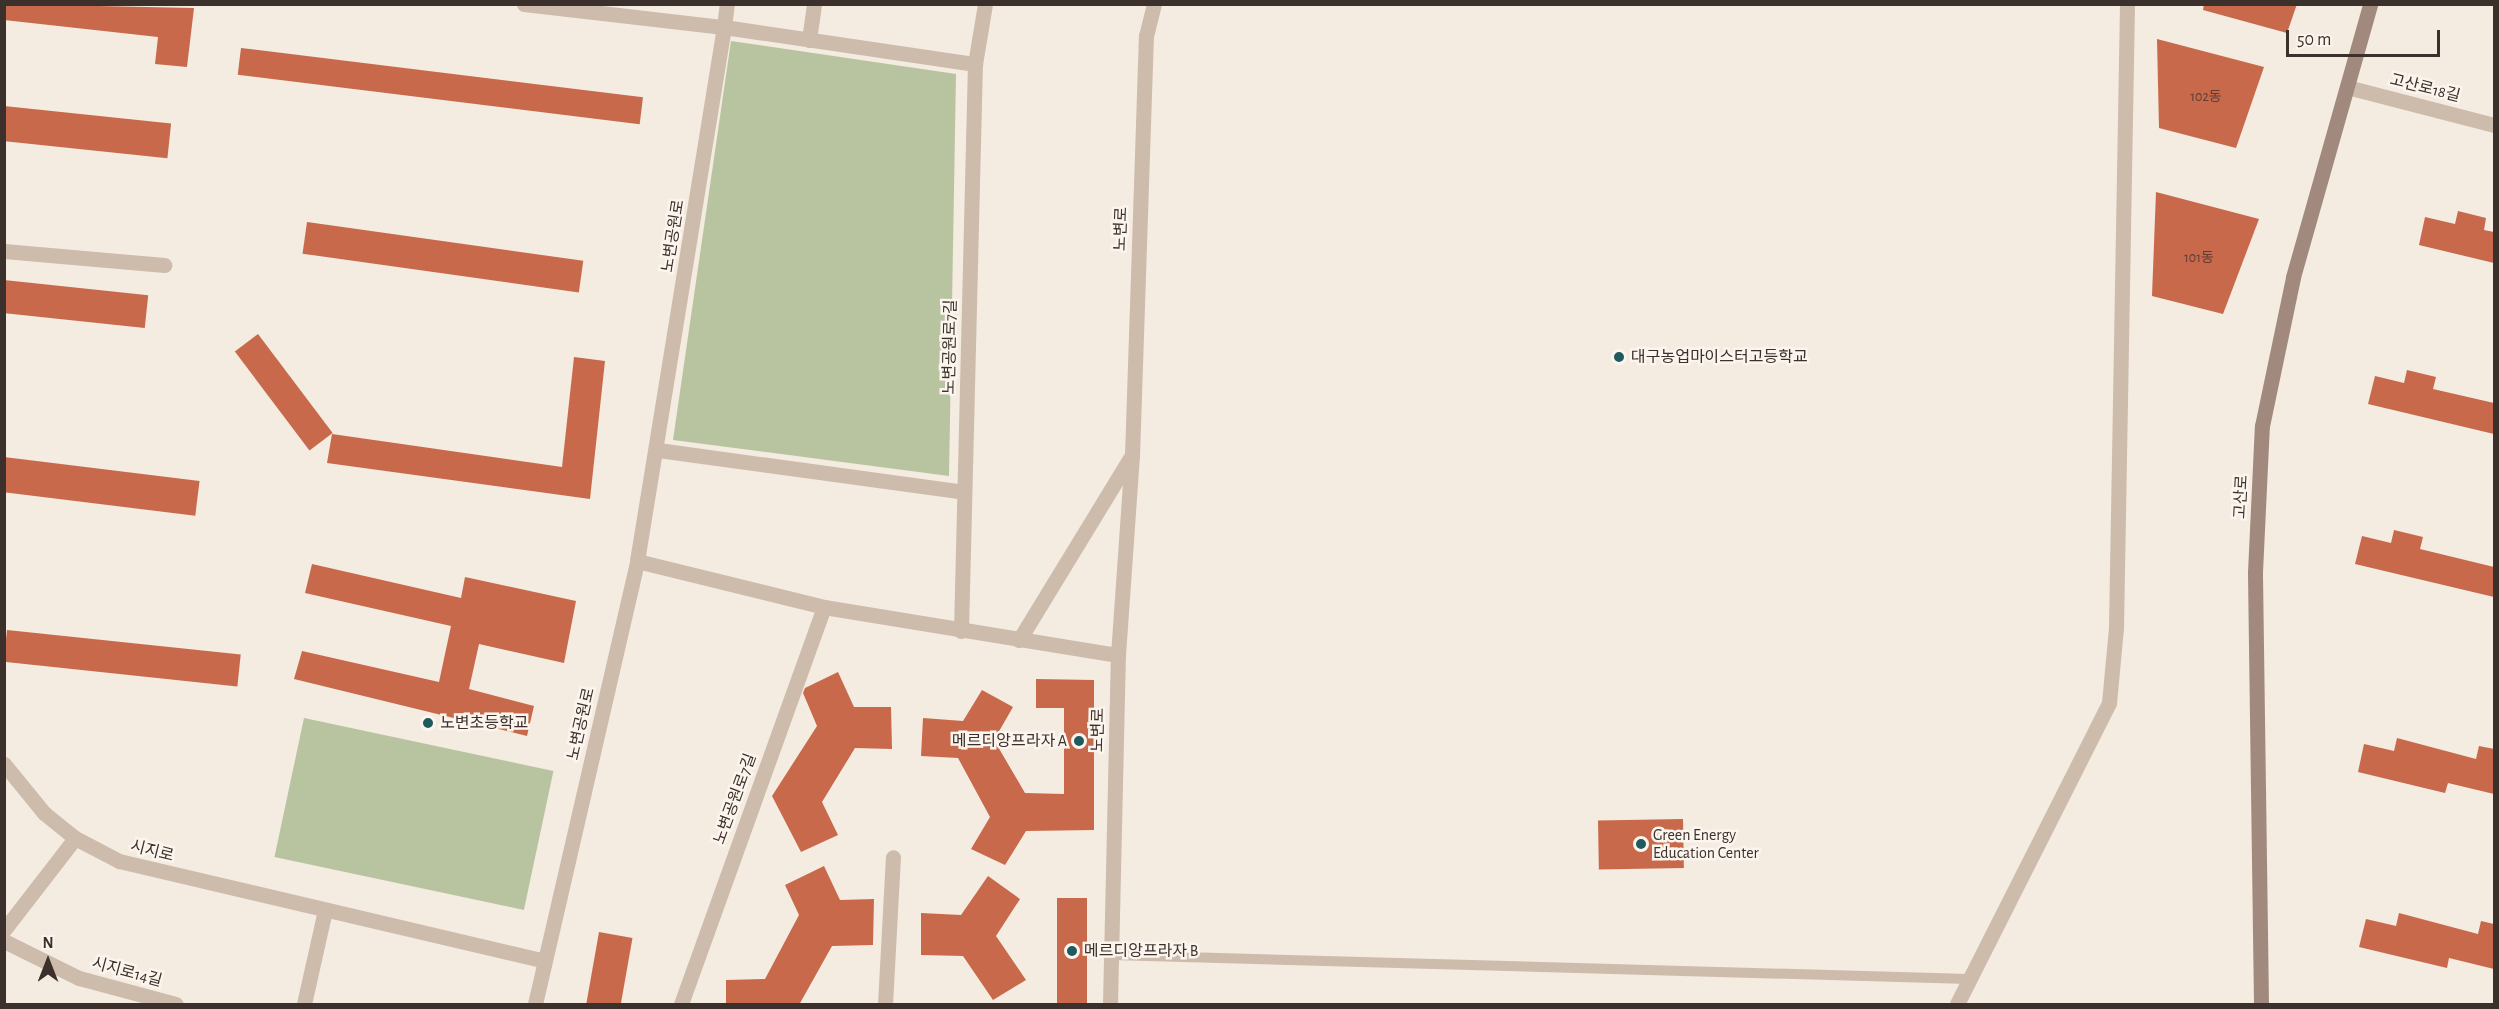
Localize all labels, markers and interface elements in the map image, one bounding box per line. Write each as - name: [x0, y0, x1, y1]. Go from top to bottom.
- scale bar: [2289, 18, 2444, 56]
- text: 50 m: [2297, 31, 2331, 49]
- street label: 고산로18길: [2388, 70, 2462, 106]
- house number: 102동: [2190, 89, 2222, 105]
- street label: 노변공원로: [658, 198, 688, 274]
- street label: 노변로: [1111, 207, 1131, 251]
- house number: 101동: [2184, 250, 2214, 266]
- street label: 노변공원로7길: [940, 299, 960, 395]
- place label: 대구농업마이스터고등학교: [1631, 347, 1808, 367]
- marker: 대구농업마이스터고등학교: [1612, 350, 1626, 364]
- street label: 고산로: [2230, 474, 2252, 520]
- street label: 노변공원로: [563, 686, 599, 762]
- street label: 노변로: [1088, 708, 1108, 752]
- place label: 노변초등학교: [440, 713, 528, 733]
- marker: 노변초등학교: [421, 716, 435, 730]
- place label: 메르디앙프라자 A: [952, 731, 1067, 751]
- marker: 메르디앙프라자 A: [1072, 734, 1086, 748]
- street label: 노변공원로7길: [710, 751, 760, 847]
- place label: Green Energy Education Center: [1653, 825, 1759, 863]
- street label: 시지로: [128, 836, 176, 866]
- marker: Green Energy Education Center: [1634, 837, 1648, 851]
- north arrow: [18, 931, 78, 991]
- text: N: [42, 935, 54, 951]
- place label: 메르디앙프라자 B: [1084, 941, 1198, 961]
- marker: 메르디앙프라자 B: [1065, 944, 1079, 958]
- street label: 시지로14길: [90, 953, 164, 991]

